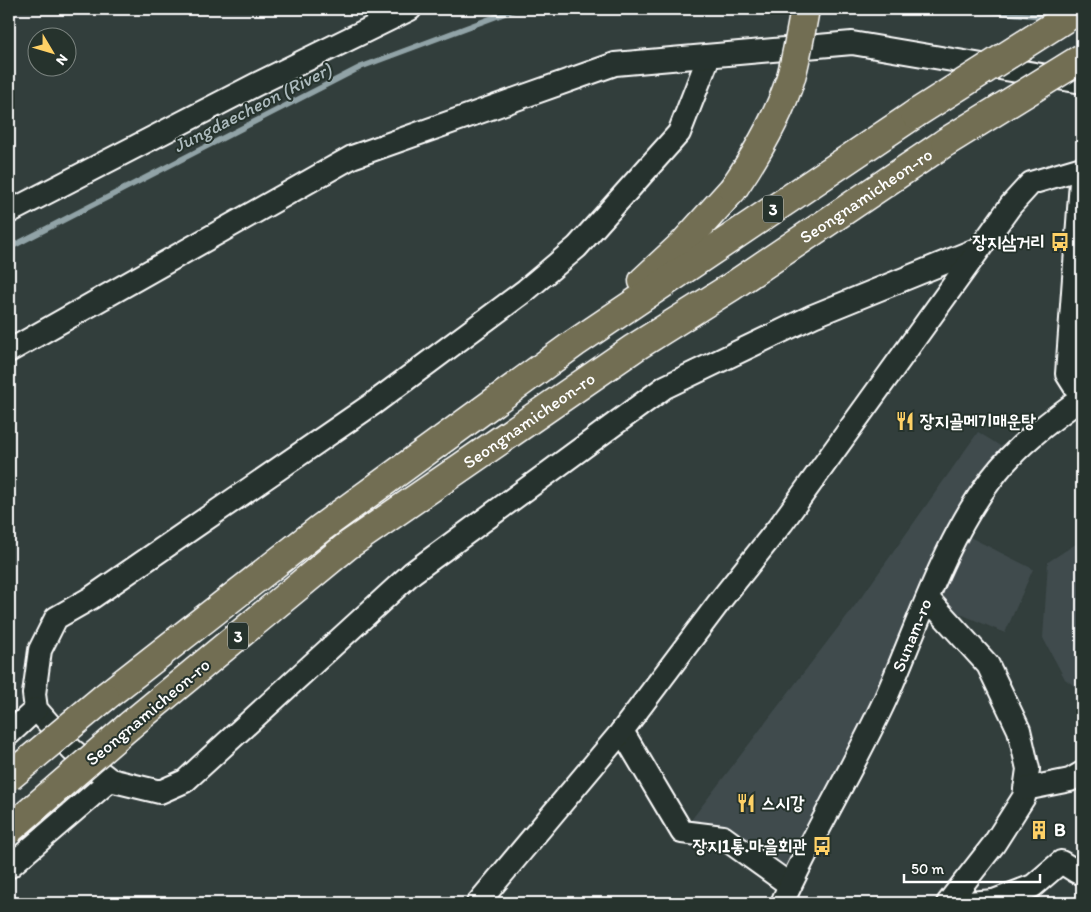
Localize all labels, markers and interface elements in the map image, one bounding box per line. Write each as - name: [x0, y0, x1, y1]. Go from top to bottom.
- north arrow: [28, 28, 78, 78]
- text: N: [52, 51, 71, 69]
- water label: Jungdaecheon (River): [169, 57, 336, 157]
- street label: Seongnamicheon-ro: [796, 143, 937, 248]
- road number: 3: [763, 195, 783, 222]
- place label: 장지삼거리: [972, 231, 1045, 253]
- bus stop icon: 장지삼거리: [1049, 231, 1071, 253]
- street label: Seongnamicheon-ro: [459, 367, 599, 474]
- restaurant icon: 장지골메기매운탕: [894, 410, 916, 432]
- place label: 장지골메기매운탕: [919, 410, 1036, 432]
- street label: Sunam-ro: [887, 595, 937, 675]
- road number: 3: [228, 622, 248, 650]
- street label: Seongnamicheon-ro: [81, 654, 215, 770]
- restaurant icon: 스시강: [735, 792, 757, 814]
- place label: 스시강: [761, 792, 805, 814]
- building icon: B: [1028, 819, 1050, 841]
- place label: B: [1054, 819, 1066, 841]
- place label: 장지1통.마을회관: [692, 835, 808, 857]
- bus stop icon: 장지1통.마을회관: [811, 835, 833, 857]
- scale bar: [904, 852, 1040, 884]
- text: 50 m: [911, 860, 944, 878]

